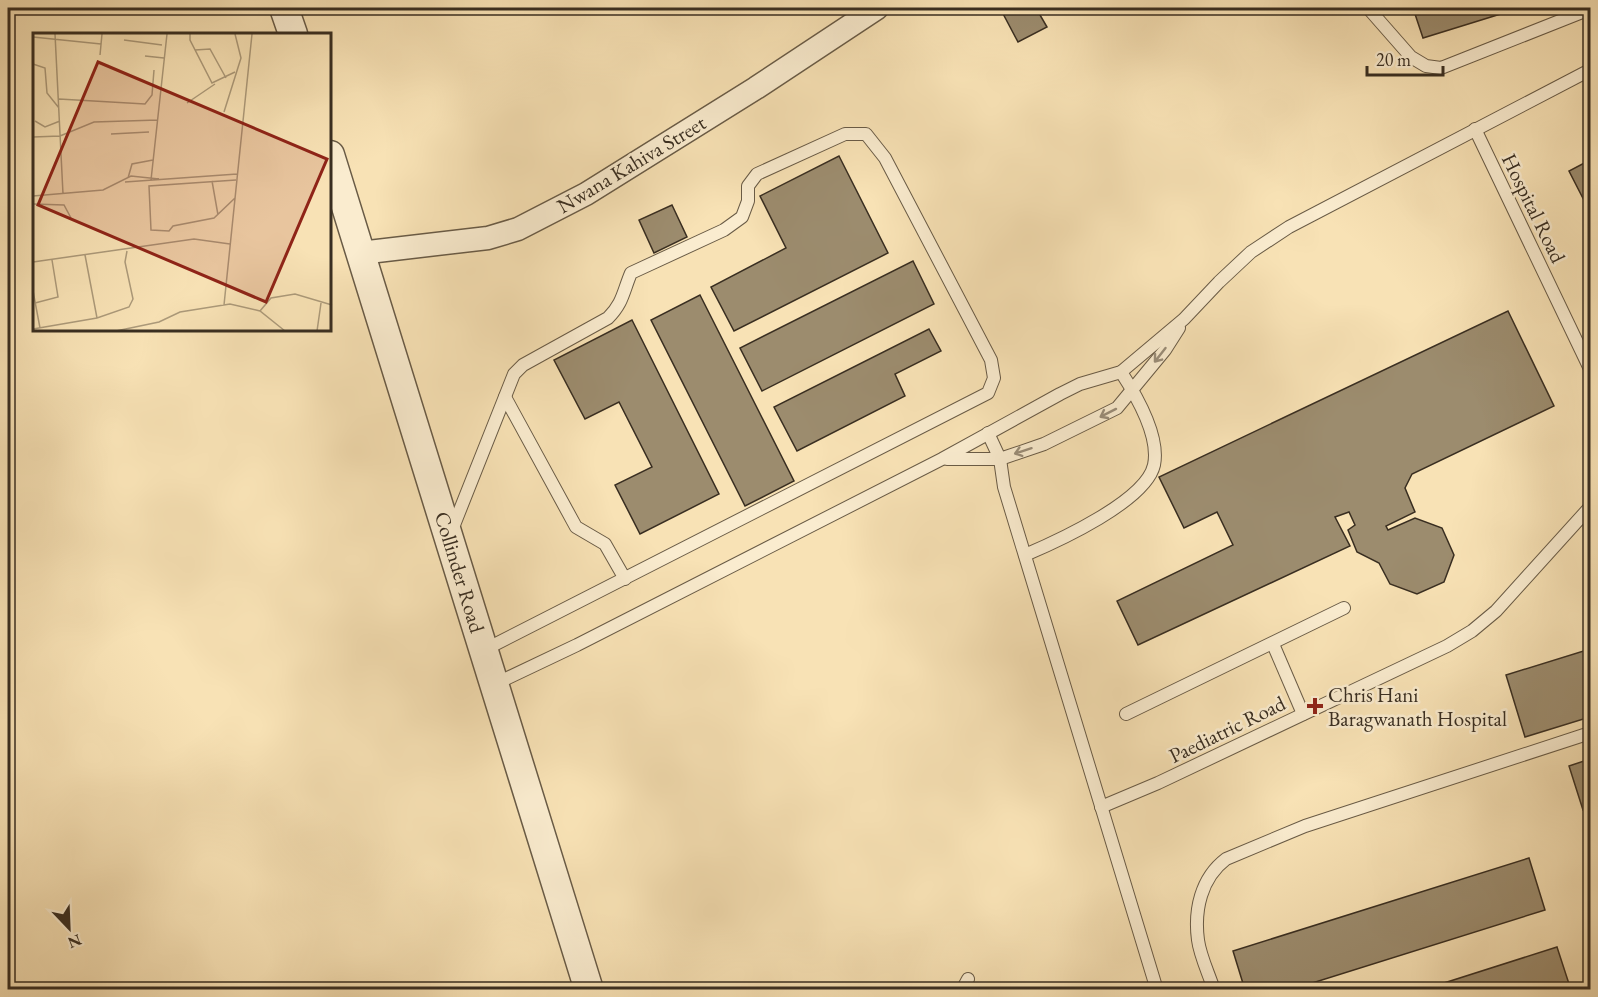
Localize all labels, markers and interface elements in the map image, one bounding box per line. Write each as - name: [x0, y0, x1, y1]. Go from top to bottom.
- inset map: [33, 33, 332, 332]
- scale bar: [1367, 39, 1444, 77]
- text: 20 m: [1376, 48, 1411, 71]
- street label: Nwana Kahiva Street: [552, 109, 711, 219]
- street label: Hospital Road: [1496, 149, 1572, 267]
- one-way arrow: [1154, 347, 1167, 363]
- one-way arrow: [1099, 407, 1117, 419]
- one-way arrow: [1014, 447, 1033, 458]
- street label: Collinder Road: [429, 508, 491, 636]
- place label: Chris Hani Baragwanath Hospital: [1328, 681, 1507, 732]
- street label: Paediatric Road: [1164, 689, 1290, 769]
- marker: Chris Hani Baragwanath Hospital: [1306, 697, 1324, 715]
- north arrow: [39, 898, 99, 958]
- text: N: [65, 929, 85, 954]

